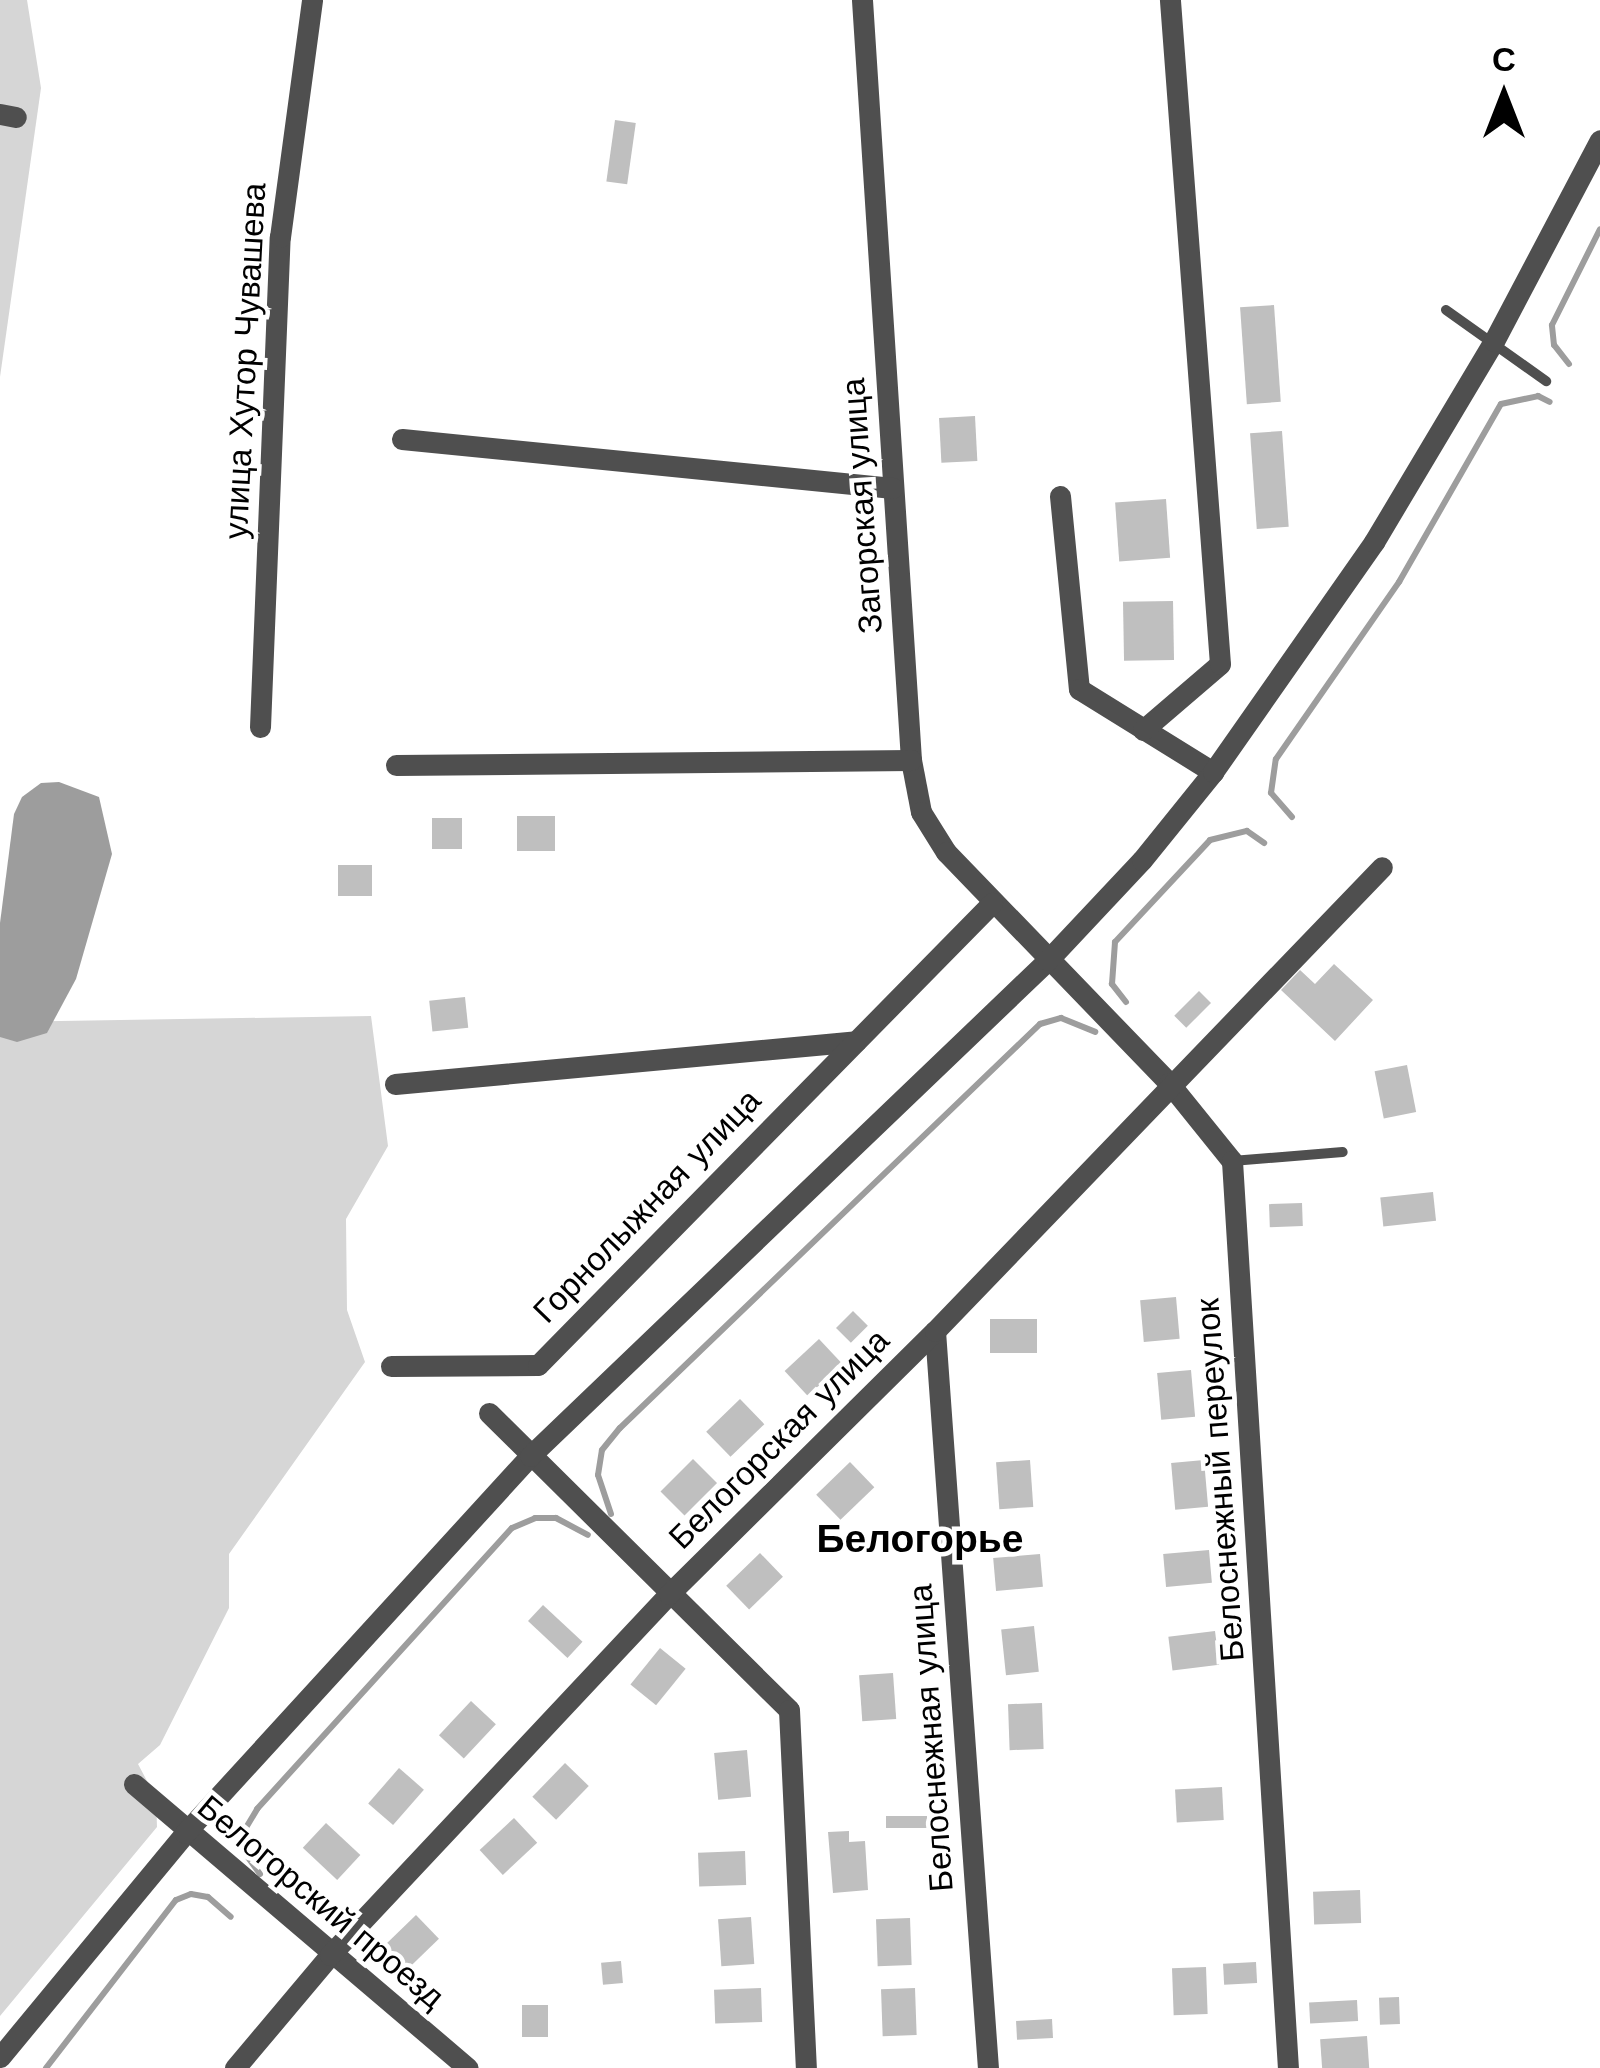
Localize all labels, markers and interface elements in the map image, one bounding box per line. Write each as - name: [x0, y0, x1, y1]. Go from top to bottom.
- north arrow: [1444, 36, 1564, 156]
- text: С: [1492, 40, 1516, 79]
- street label: улица Хутор Чувашева: [216, 182, 274, 540]
- street label: Загорская улица: [833, 377, 891, 635]
- street label: Горнолыжная улица: [525, 1081, 769, 1331]
- street label: Белоснежный переулок: [1188, 1297, 1252, 1663]
- street label: Белогорская улица: [661, 1321, 897, 1557]
- district label: Белогорье: [817, 1516, 1023, 1562]
- street label: Белоснежная улица: [901, 1583, 961, 1893]
- street label: Белогорский проезд: [190, 1787, 452, 2017]

